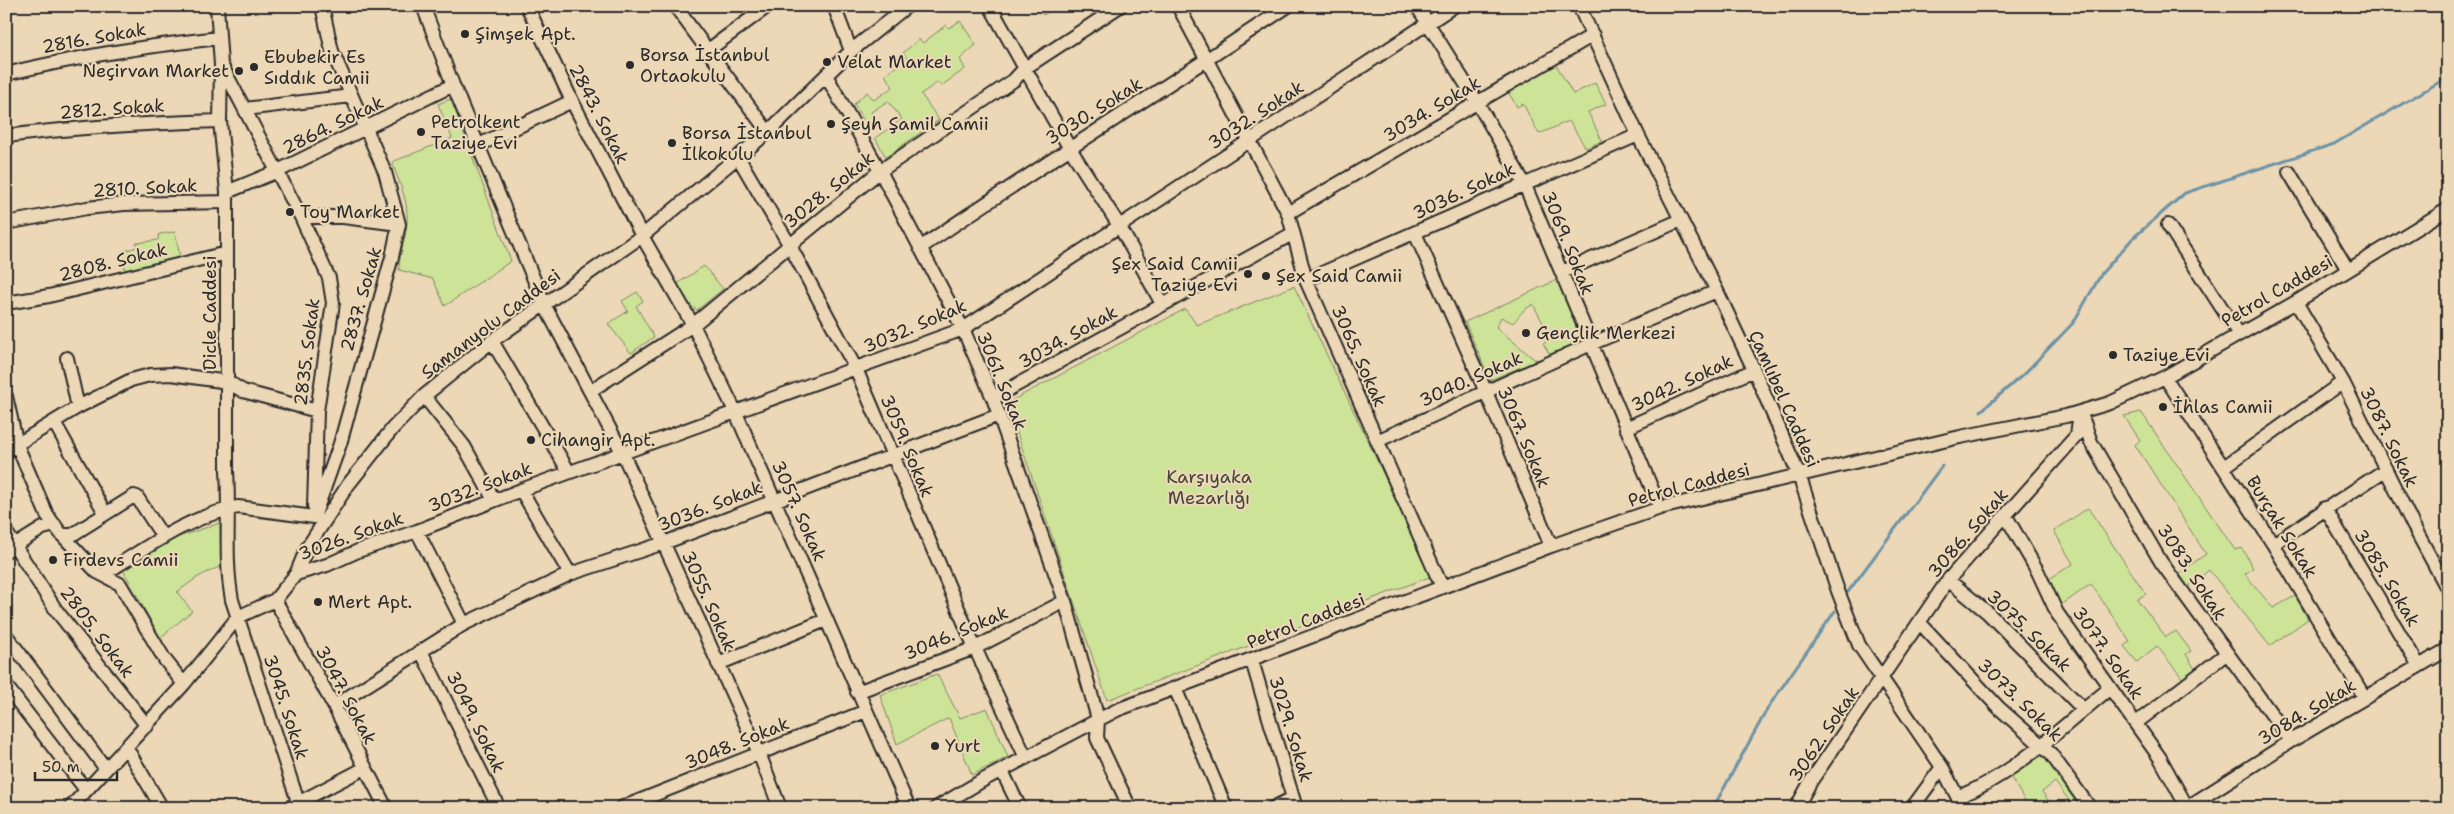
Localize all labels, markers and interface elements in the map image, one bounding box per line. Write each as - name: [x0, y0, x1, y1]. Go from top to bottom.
- street label: 2816. Sokak: [40, 17, 148, 59]
- place label: Şimşek Apt.: [475, 22, 576, 46]
- marker: Şimşek Apt.: [459, 28, 471, 40]
- place label: Borsa İstanbul Ortaokulu: [640, 43, 770, 88]
- place label: Ebubekir Es Sıddık Camii: [264, 45, 370, 90]
- place label: Velat Market: [837, 50, 952, 74]
- marker: Velat Market: [821, 56, 833, 68]
- place label: Neçirvan Market: [82, 59, 229, 83]
- marker: Borsa İstanbul Ortaokulu: [624, 59, 636, 71]
- street label: 2843. Sokak: [563, 60, 635, 168]
- marker: Ebubekir Es Sıddık Camii: [248, 61, 260, 73]
- marker: Neçirvan Market: [233, 65, 245, 77]
- street label: 3034. Sokak: [1379, 70, 1485, 148]
- street label: 3030. Sokak: [1041, 72, 1147, 150]
- street label: 3032. Sokak: [1203, 75, 1309, 155]
- street label: 2864. Sokak: [278, 90, 388, 160]
- street label: 2812. Sokak: [59, 93, 165, 125]
- place label: Petrolkent Taziye Evi: [431, 110, 521, 155]
- place label: Şeyh Şamil Camii: [841, 112, 989, 136]
- marker: Şeyh Şamil Camii: [825, 118, 837, 130]
- place label: Borsa İstanbul İlkokulu: [682, 121, 812, 166]
- marker: Petrolkent Taziye Evi: [415, 126, 427, 138]
- marker: Borsa İstanbul İlkokulu: [666, 137, 678, 149]
- street label: 3028. Sokak: [779, 146, 879, 234]
- street label: 3036. Sokak: [1409, 157, 1519, 225]
- street label: 2810. Sokak: [92, 173, 198, 203]
- street label: 3069. Sokak: [1536, 187, 1600, 299]
- place label: Toy Market: [300, 200, 400, 224]
- marker: Toy Market: [284, 206, 296, 218]
- street label: 2808. Sokak: [56, 237, 170, 287]
- street label: 2837. Sokak: [335, 244, 387, 354]
- street label: Petrol Caddesi: [2217, 249, 2337, 333]
- place label: Şex Said Camii Taziye Evi: [1112, 252, 1238, 297]
- street label: Dicle Caddesi: [198, 255, 222, 371]
- street label: Samanyolu Caddesi: [416, 264, 566, 384]
- place label: Şex Said Camii: [1276, 264, 1402, 288]
- marker: Şex Said Camii Taziye Evi: [1242, 268, 1254, 280]
- marker: Şex Said Camii: [1260, 270, 1272, 282]
- street label: 3032. Sokak: [860, 294, 970, 358]
- street label: 2835. Sokak: [288, 297, 326, 407]
- street label: 3034. Sokak: [1014, 300, 1122, 374]
- street label: 3065. Sokak: [1326, 301, 1392, 411]
- place label: Gençlik Merkezi: [1536, 321, 1676, 345]
- marker: Gençlik Merkezi: [1520, 327, 1532, 339]
- street label: Çamlıbel Caddesi: [1743, 327, 1825, 471]
- street label: 3061. Sokak: [971, 328, 1033, 434]
- place label: Taziye Evi: [2123, 343, 2210, 367]
- street label: 3040. Sokak: [1416, 346, 1526, 412]
- street label: 3042. Sokak: [1627, 349, 1737, 417]
- marker: Taziye Evi: [2107, 349, 2119, 361]
- street label: 3067. Sokak: [1492, 382, 1556, 492]
- street label: 3087. Sokak: [2354, 383, 2424, 491]
- street label: 3059. Sokak: [875, 391, 939, 501]
- place label: İhlas Camii: [2173, 395, 2273, 419]
- marker: İhlas Camii: [2157, 401, 2169, 413]
- place label: Cihangir Apt.: [541, 428, 655, 452]
- marker: Cihangir Apt.: [525, 434, 537, 446]
- street label: 3032. Sokak: [424, 456, 536, 518]
- street label: 3057. Sokak: [766, 457, 832, 565]
- street label: Petrol Caddesi: [1625, 457, 1753, 513]
- park label: Karşıyaka Mezarlığı: [1166, 465, 1252, 510]
- street label: Burçak Sokak: [2241, 471, 2323, 583]
- street label: 3036. Sokak: [654, 475, 766, 537]
- street label: 3086. Sokak: [1922, 483, 2014, 583]
- street label: 3026. Sokak: [295, 506, 407, 566]
- street label: 3083. Sokak: [2152, 519, 2232, 625]
- street label: 3085. Sokak: [2348, 525, 2426, 631]
- street label: 3055. Sokak: [676, 547, 742, 655]
- place label: Firdevs Camii: [63, 548, 179, 572]
- marker: Firdevs Camii: [47, 554, 59, 566]
- street label: 2805. Sokak: [54, 581, 140, 683]
- street label: 3075. Sokak: [1982, 585, 2076, 677]
- street label: Petrol Caddesi: [1243, 587, 1369, 655]
- place label: Mert Apt.: [328, 590, 412, 614]
- marker: Mert Apt.: [312, 596, 324, 608]
- street label: 3046. Sokak: [900, 600, 1012, 666]
- street label: 3077. Sokak: [2067, 602, 2149, 704]
- street label: 3047. Sokak: [310, 641, 382, 749]
- street label: 3045. Sokak: [258, 651, 314, 763]
- street label: 3073. Sokak: [1972, 653, 2068, 747]
- street label: 3049. Sokak: [441, 667, 511, 777]
- street label: 3029. Sokak: [1263, 673, 1319, 785]
- street label: 3084. Sokak: [2254, 673, 2360, 751]
- street label: 3062. Sokak: [1783, 682, 1865, 786]
- street label: 3048. Sokak: [681, 711, 793, 775]
- place label: Yurt: [945, 734, 981, 758]
- marker: Yurt: [929, 740, 941, 752]
- scale bar: [35, 749, 118, 781]
- text: 50 m: [42, 757, 80, 777]

